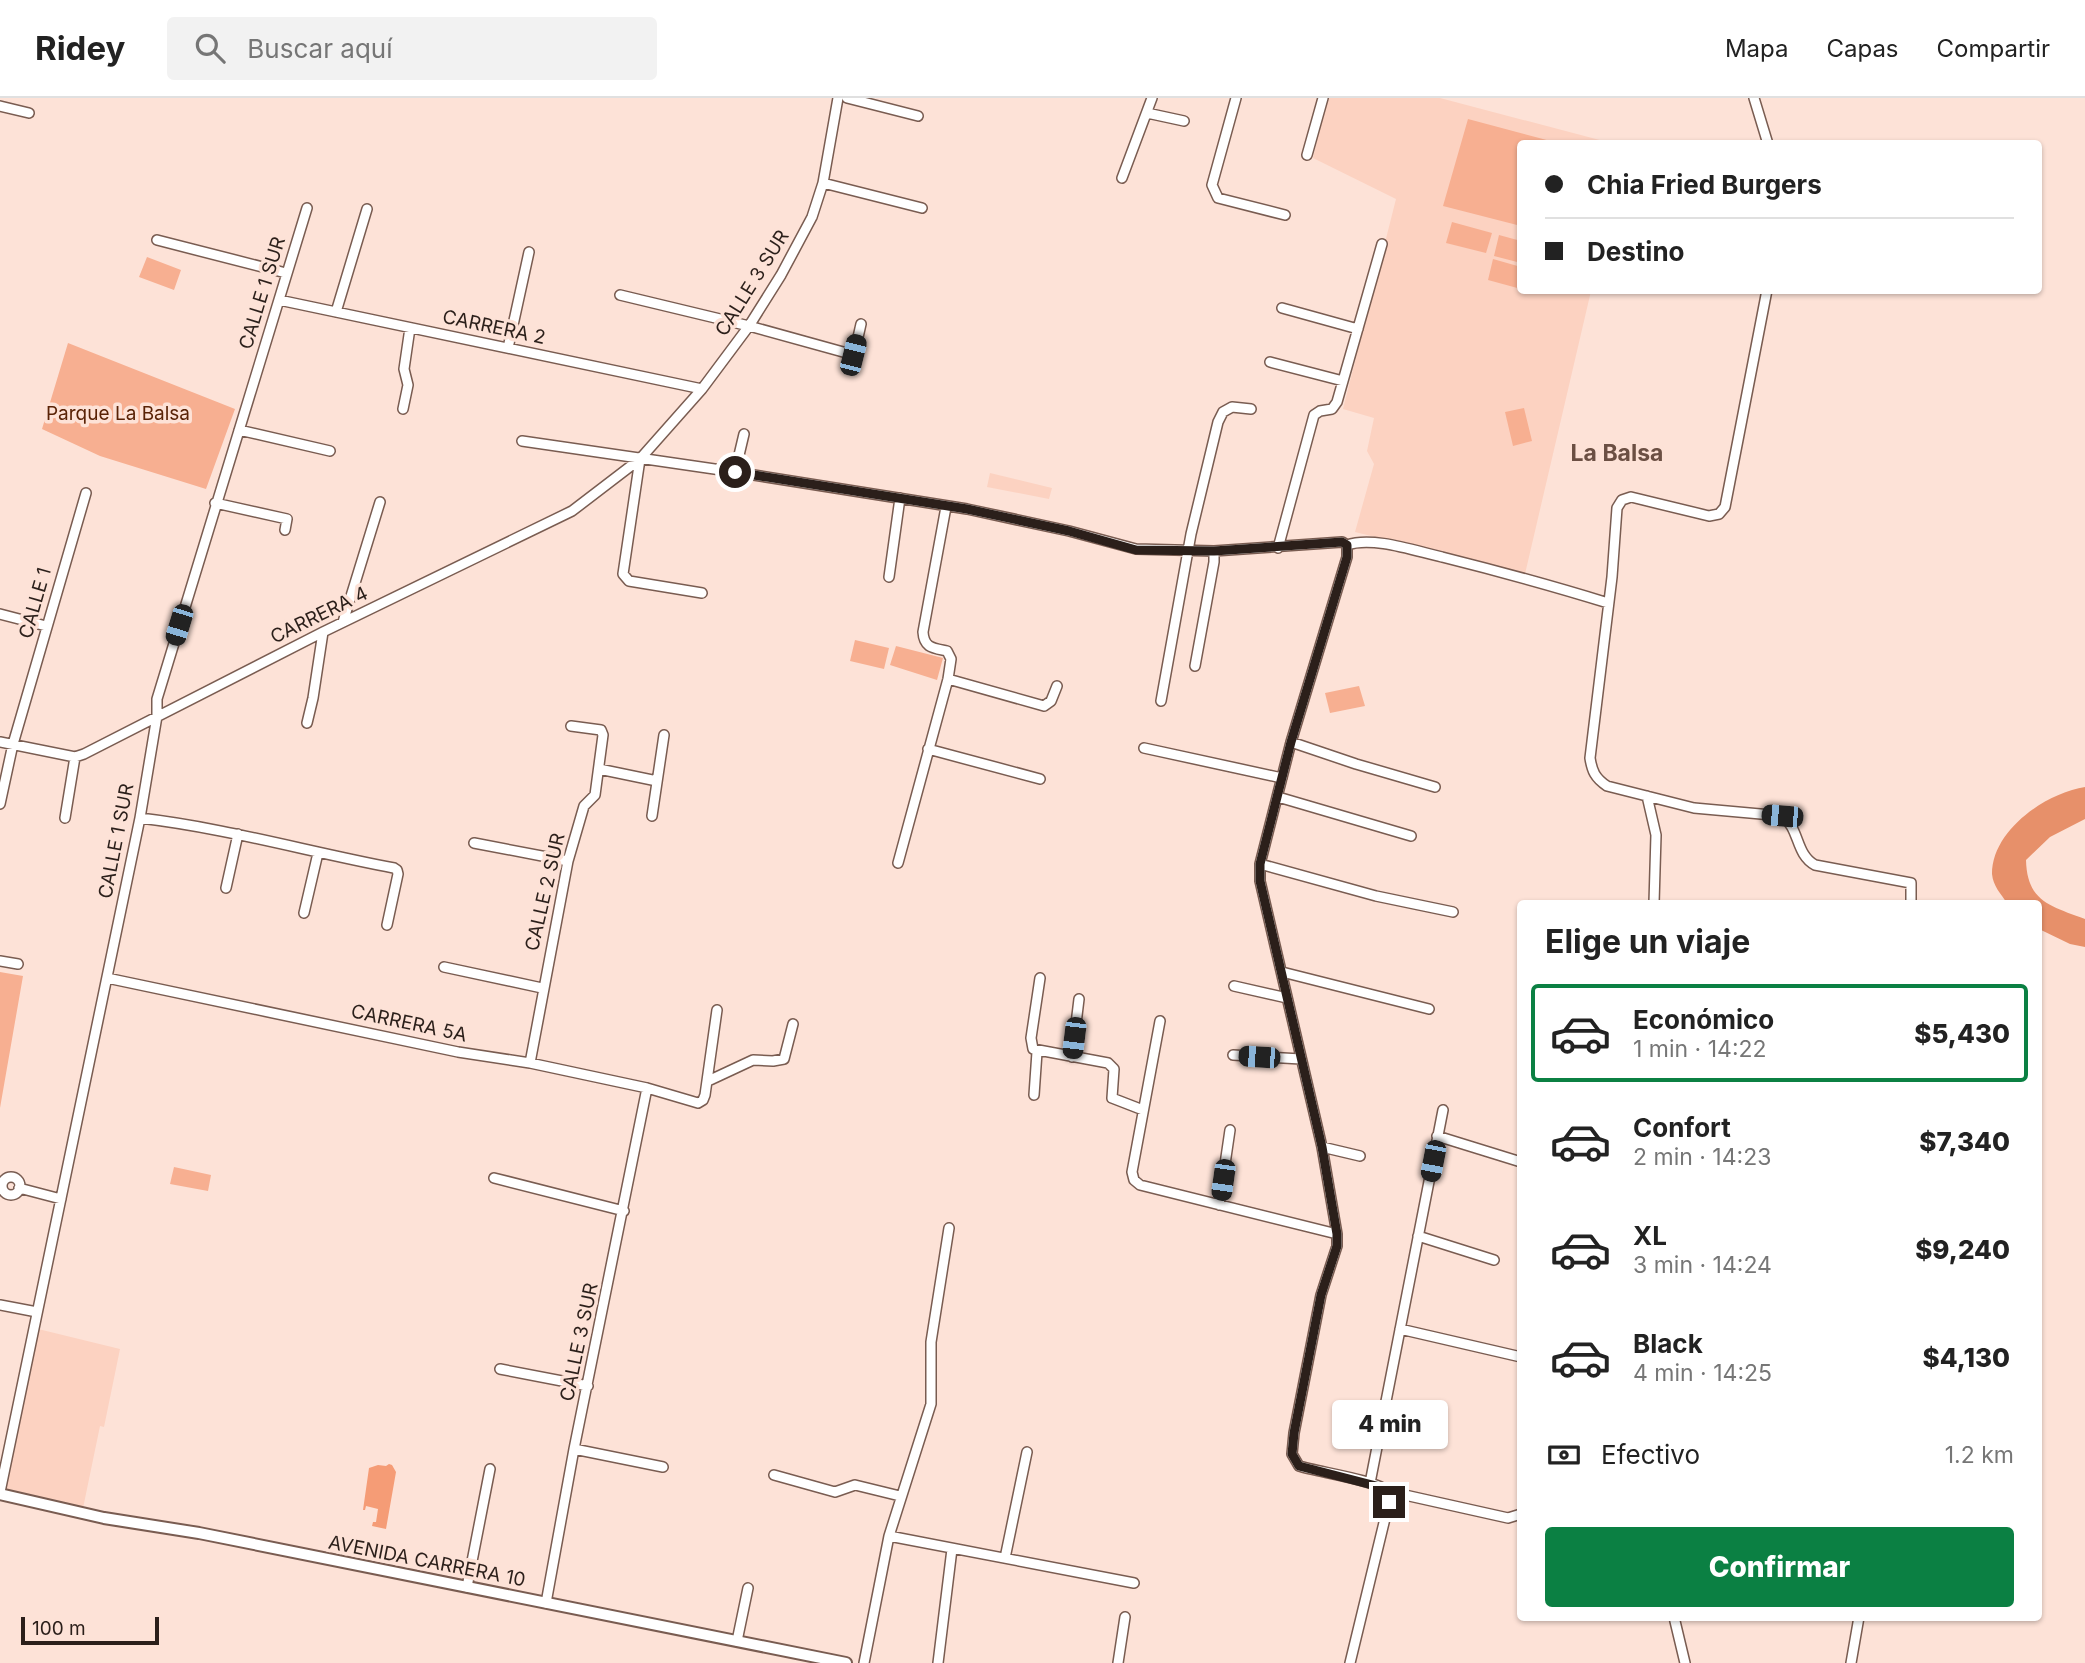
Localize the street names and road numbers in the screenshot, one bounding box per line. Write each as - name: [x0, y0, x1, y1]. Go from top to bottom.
- street label: CALLE 3 SUR: [710, 226, 794, 340]
- street label: CALLE 1 SUR: [234, 234, 290, 352]
- street label: CARRERA 2: [440, 305, 548, 349]
- street label: CALLE 1: [14, 565, 56, 641]
- street label: CARRERA 4: [267, 582, 371, 648]
- street label: CALLE 1 SUR: [94, 782, 138, 900]
- street label: CALLE 2 SUR: [520, 831, 570, 953]
- street label: CARRERA 5A: [349, 1000, 469, 1046]
- street label: CALLE 3 SUR: [555, 1281, 603, 1403]
- street label: AVENIDA CARRERA 10: [327, 1531, 527, 1591]

